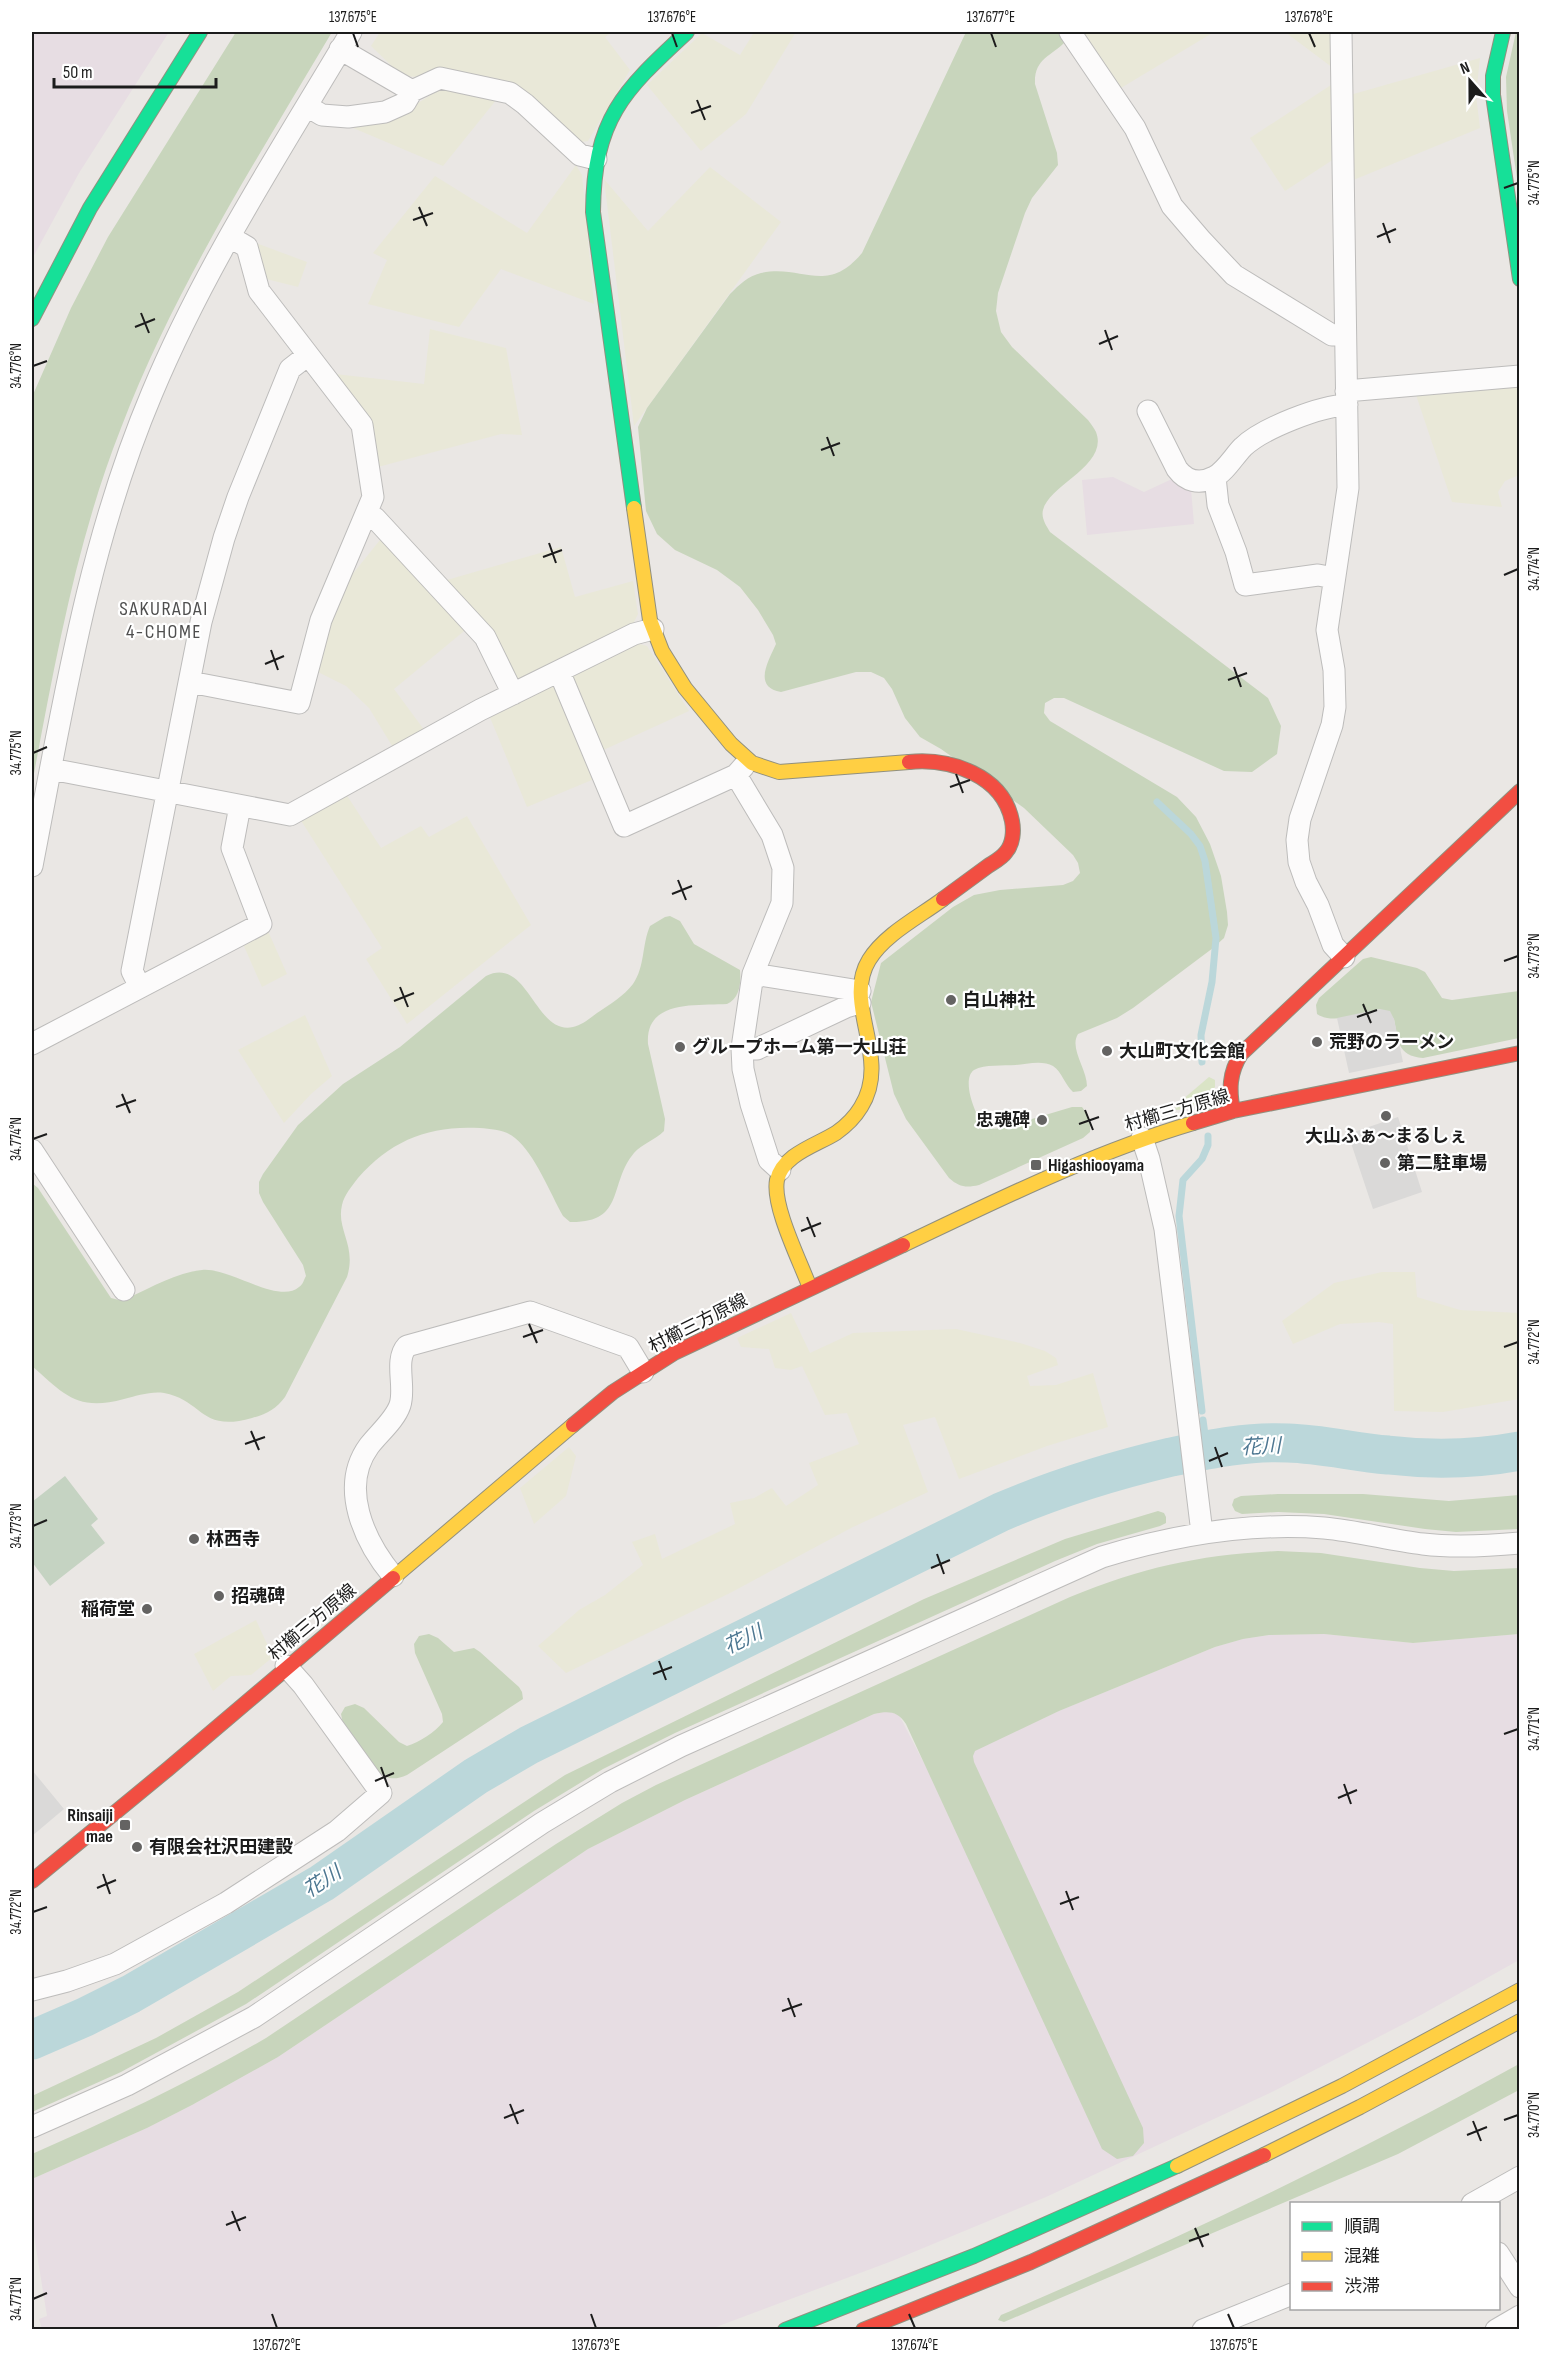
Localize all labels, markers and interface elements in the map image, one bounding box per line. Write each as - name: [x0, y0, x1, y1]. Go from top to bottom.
- text: 137.675°E: [329, 8, 377, 27]
- text: 137.676°E: [648, 8, 696, 27]
- text: 137.677°E: [967, 8, 1015, 27]
- text: 137.678°E: [1285, 8, 1333, 27]
- scale bar: [54, 51, 216, 89]
- north arrow: [1440, 51, 1500, 111]
- text: N: [1458, 58, 1473, 79]
- text: 50 m: [63, 62, 93, 83]
- text: 34.775°N: [1525, 160, 1544, 206]
- text: 34.776°N: [7, 343, 26, 389]
- text: 34.774°N: [1525, 547, 1544, 591]
- district label: SAKURADAI 4-CHOME: [119, 597, 209, 644]
- text: 34.775°N: [7, 730, 26, 776]
- text: 34.773°N: [1525, 933, 1544, 979]
- place label: 白山神社: [963, 990, 1035, 1011]
- marker: 白山神社: [944, 993, 958, 1007]
- place label: 荒野のラーメン: [1329, 1032, 1454, 1053]
- marker: 荒野のラーメン: [1310, 1035, 1324, 1049]
- place label: グループホーム第一大山荘: [692, 1037, 906, 1058]
- marker: グループホーム第一大山荘: [673, 1040, 687, 1054]
- place label: 大山町文化会館: [1119, 1041, 1245, 1062]
- marker: 大山町文化会館: [1100, 1044, 1114, 1058]
- street label: 村櫛三方原線: [1122, 1086, 1232, 1135]
- marker: 大山ふぁ～まるしぇ: [1379, 1109, 1393, 1123]
- place label: 忠魂碑: [976, 1110, 1030, 1131]
- marker: 忠魂碑: [1035, 1113, 1049, 1127]
- text: 34.774°N: [7, 1117, 26, 1161]
- place label: 大山ふぁ～まるしぇ: [1305, 1126, 1467, 1147]
- place label: 第二駐車場: [1397, 1153, 1487, 1174]
- place label: Higashiooyama: [1048, 1155, 1144, 1176]
- marker: 第二駐車場: [1378, 1156, 1392, 1170]
- marker: Higashiooyama: [1029, 1158, 1043, 1172]
- street label: 村櫛三方原線: [645, 1290, 751, 1357]
- text: 34.772°N: [1525, 1319, 1544, 1365]
- water label: 花川: [1240, 1434, 1284, 1460]
- text: 34.773°N: [7, 1503, 26, 1549]
- place label: 林西寺: [206, 1529, 260, 1550]
- marker: 林西寺: [187, 1532, 201, 1546]
- street label: 村櫛三方原線: [264, 1580, 360, 1665]
- place label: 招魂碑: [231, 1586, 285, 1607]
- marker: 招魂碑: [212, 1589, 226, 1603]
- place label: 稲荷堂: [81, 1599, 135, 1620]
- marker: 稲荷堂: [140, 1602, 154, 1616]
- water label: 花川: [720, 1619, 768, 1659]
- text: 34.771°N: [1525, 1707, 1544, 1751]
- place label: Rinsaiji mae: [67, 1805, 113, 1847]
- marker: Rinsaiji mae: [118, 1818, 132, 1832]
- place label: 有限会社沢田建設: [149, 1837, 293, 1858]
- marker: 有限会社沢田建設: [130, 1840, 144, 1854]
- water label: 花川: [299, 1860, 348, 1903]
- text: 34.772°N: [7, 1889, 26, 1935]
- text: 34.770°N: [1525, 2092, 1544, 2138]
- legend: [1290, 2202, 1500, 2310]
- text: 順調: [1344, 2216, 1380, 2237]
- text: 混雑: [1344, 2246, 1380, 2267]
- text: 渋滞: [1344, 2276, 1380, 2297]
- text: 34.771°N: [7, 2277, 26, 2321]
- text: 137.672°E: [253, 2336, 301, 2355]
- text: 137.673°E: [572, 2336, 620, 2355]
- text: 137.674°E: [892, 2336, 938, 2355]
- text: 137.675°E: [1210, 2336, 1258, 2355]

